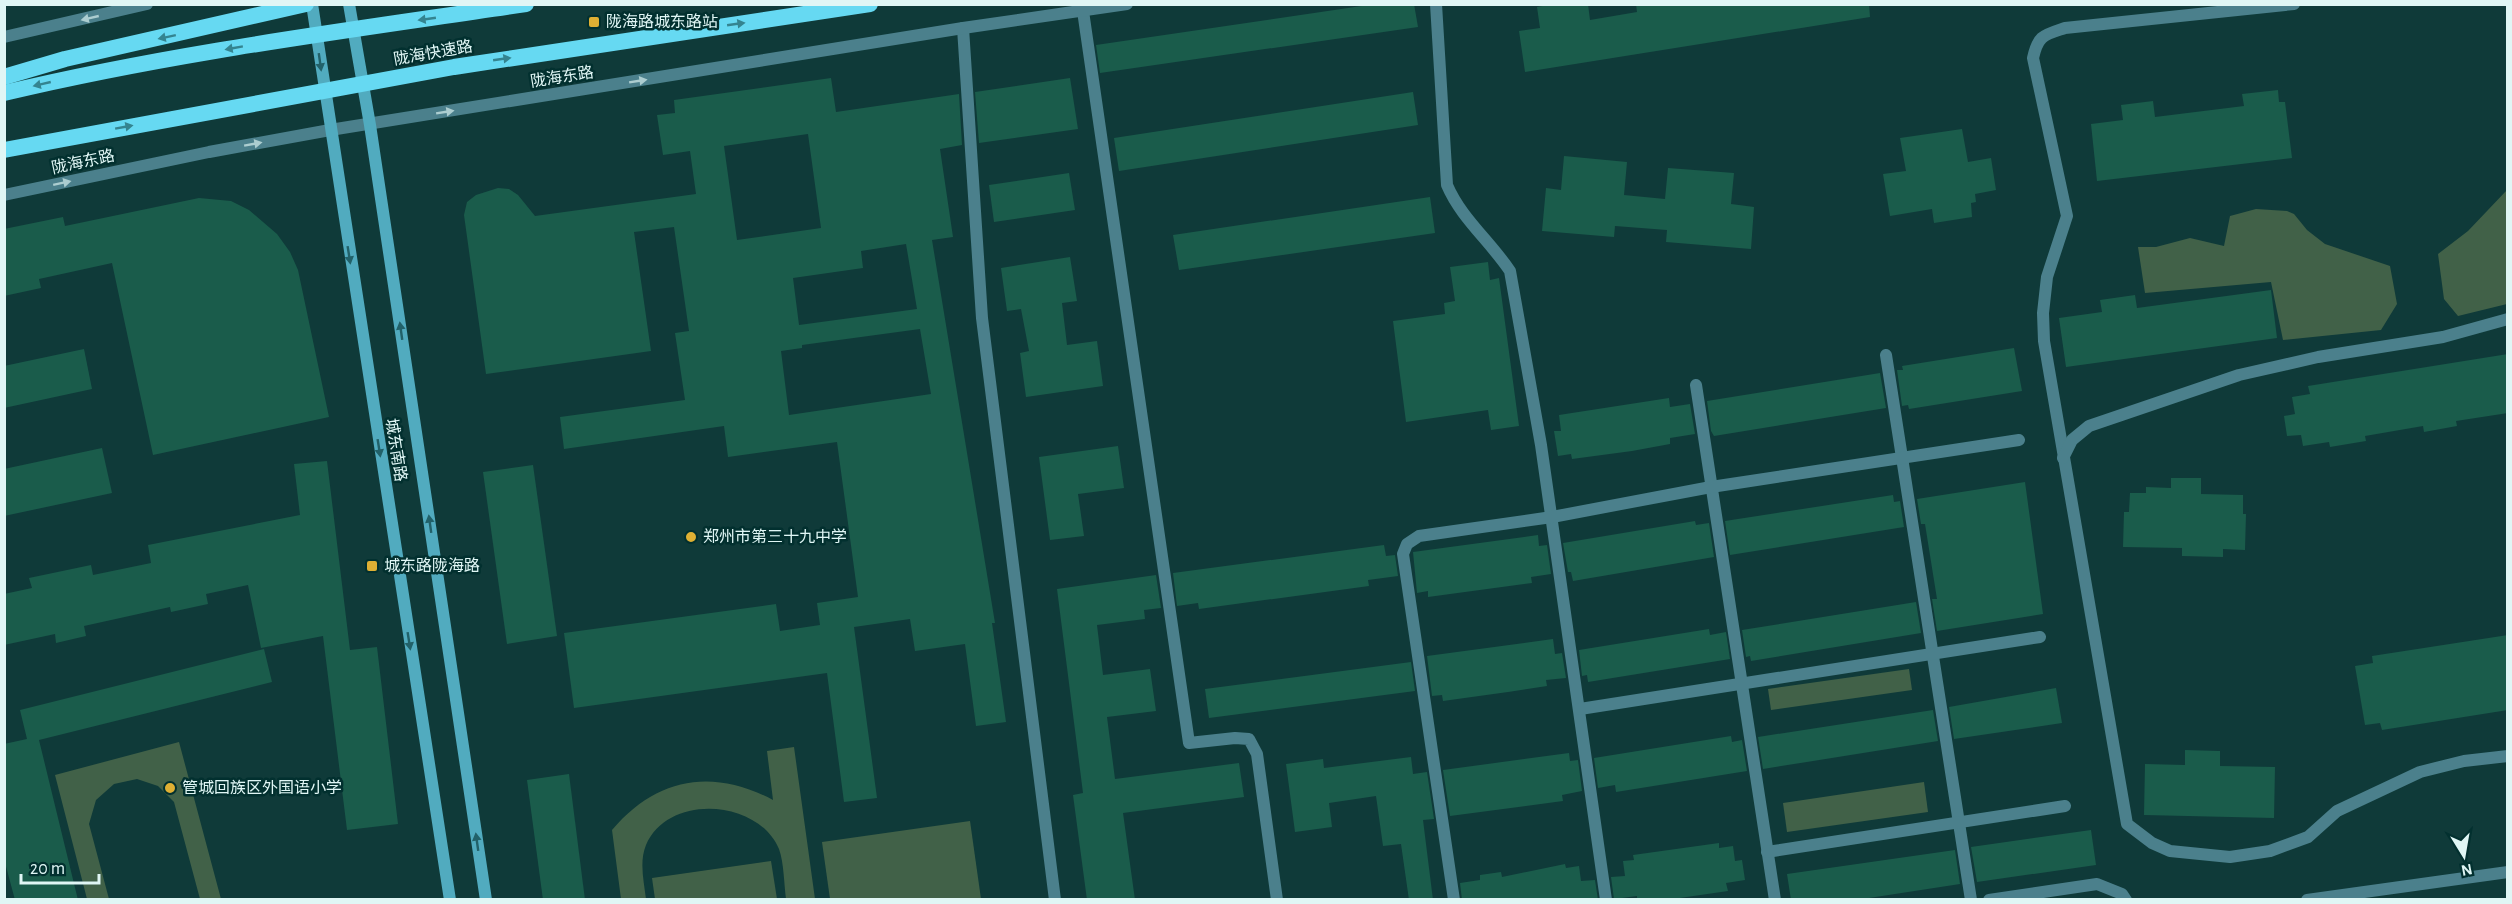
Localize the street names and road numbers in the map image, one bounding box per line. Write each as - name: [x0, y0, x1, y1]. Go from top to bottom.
- street label: 陇海快速路: [392, 37, 474, 68]
- street label: 陇海东路: [529, 63, 595, 90]
- street label: 陇海东路: [50, 147, 116, 176]
- street label: 城东南路: [383, 417, 410, 483]

